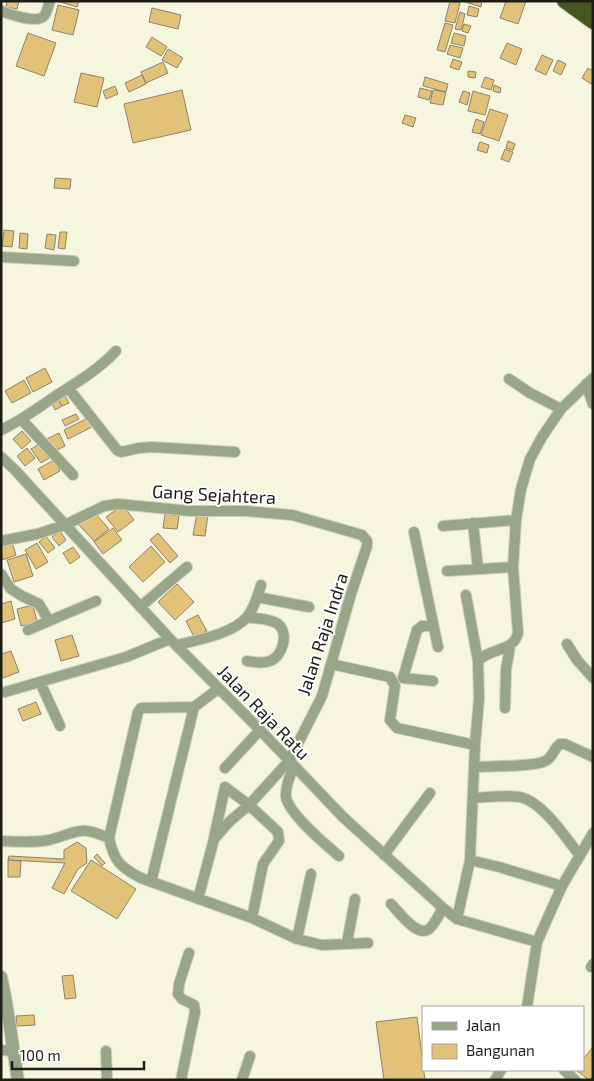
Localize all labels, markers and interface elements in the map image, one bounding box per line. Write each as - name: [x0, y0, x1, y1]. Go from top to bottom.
- street label: Gang Sejahtera: [152, 480, 276, 508]
- street label: Jalan Raja Indra: [292, 570, 352, 698]
- street label: Jalan Raja Ratu: [213, 660, 315, 764]
- legend: [422, 1006, 584, 1071]
- text: Jalan: [466, 1016, 501, 1034]
- scale bar: [12, 1038, 145, 1070]
- text: Bangunan: [466, 1041, 535, 1059]
- text: 100 m: [20, 1046, 61, 1064]

